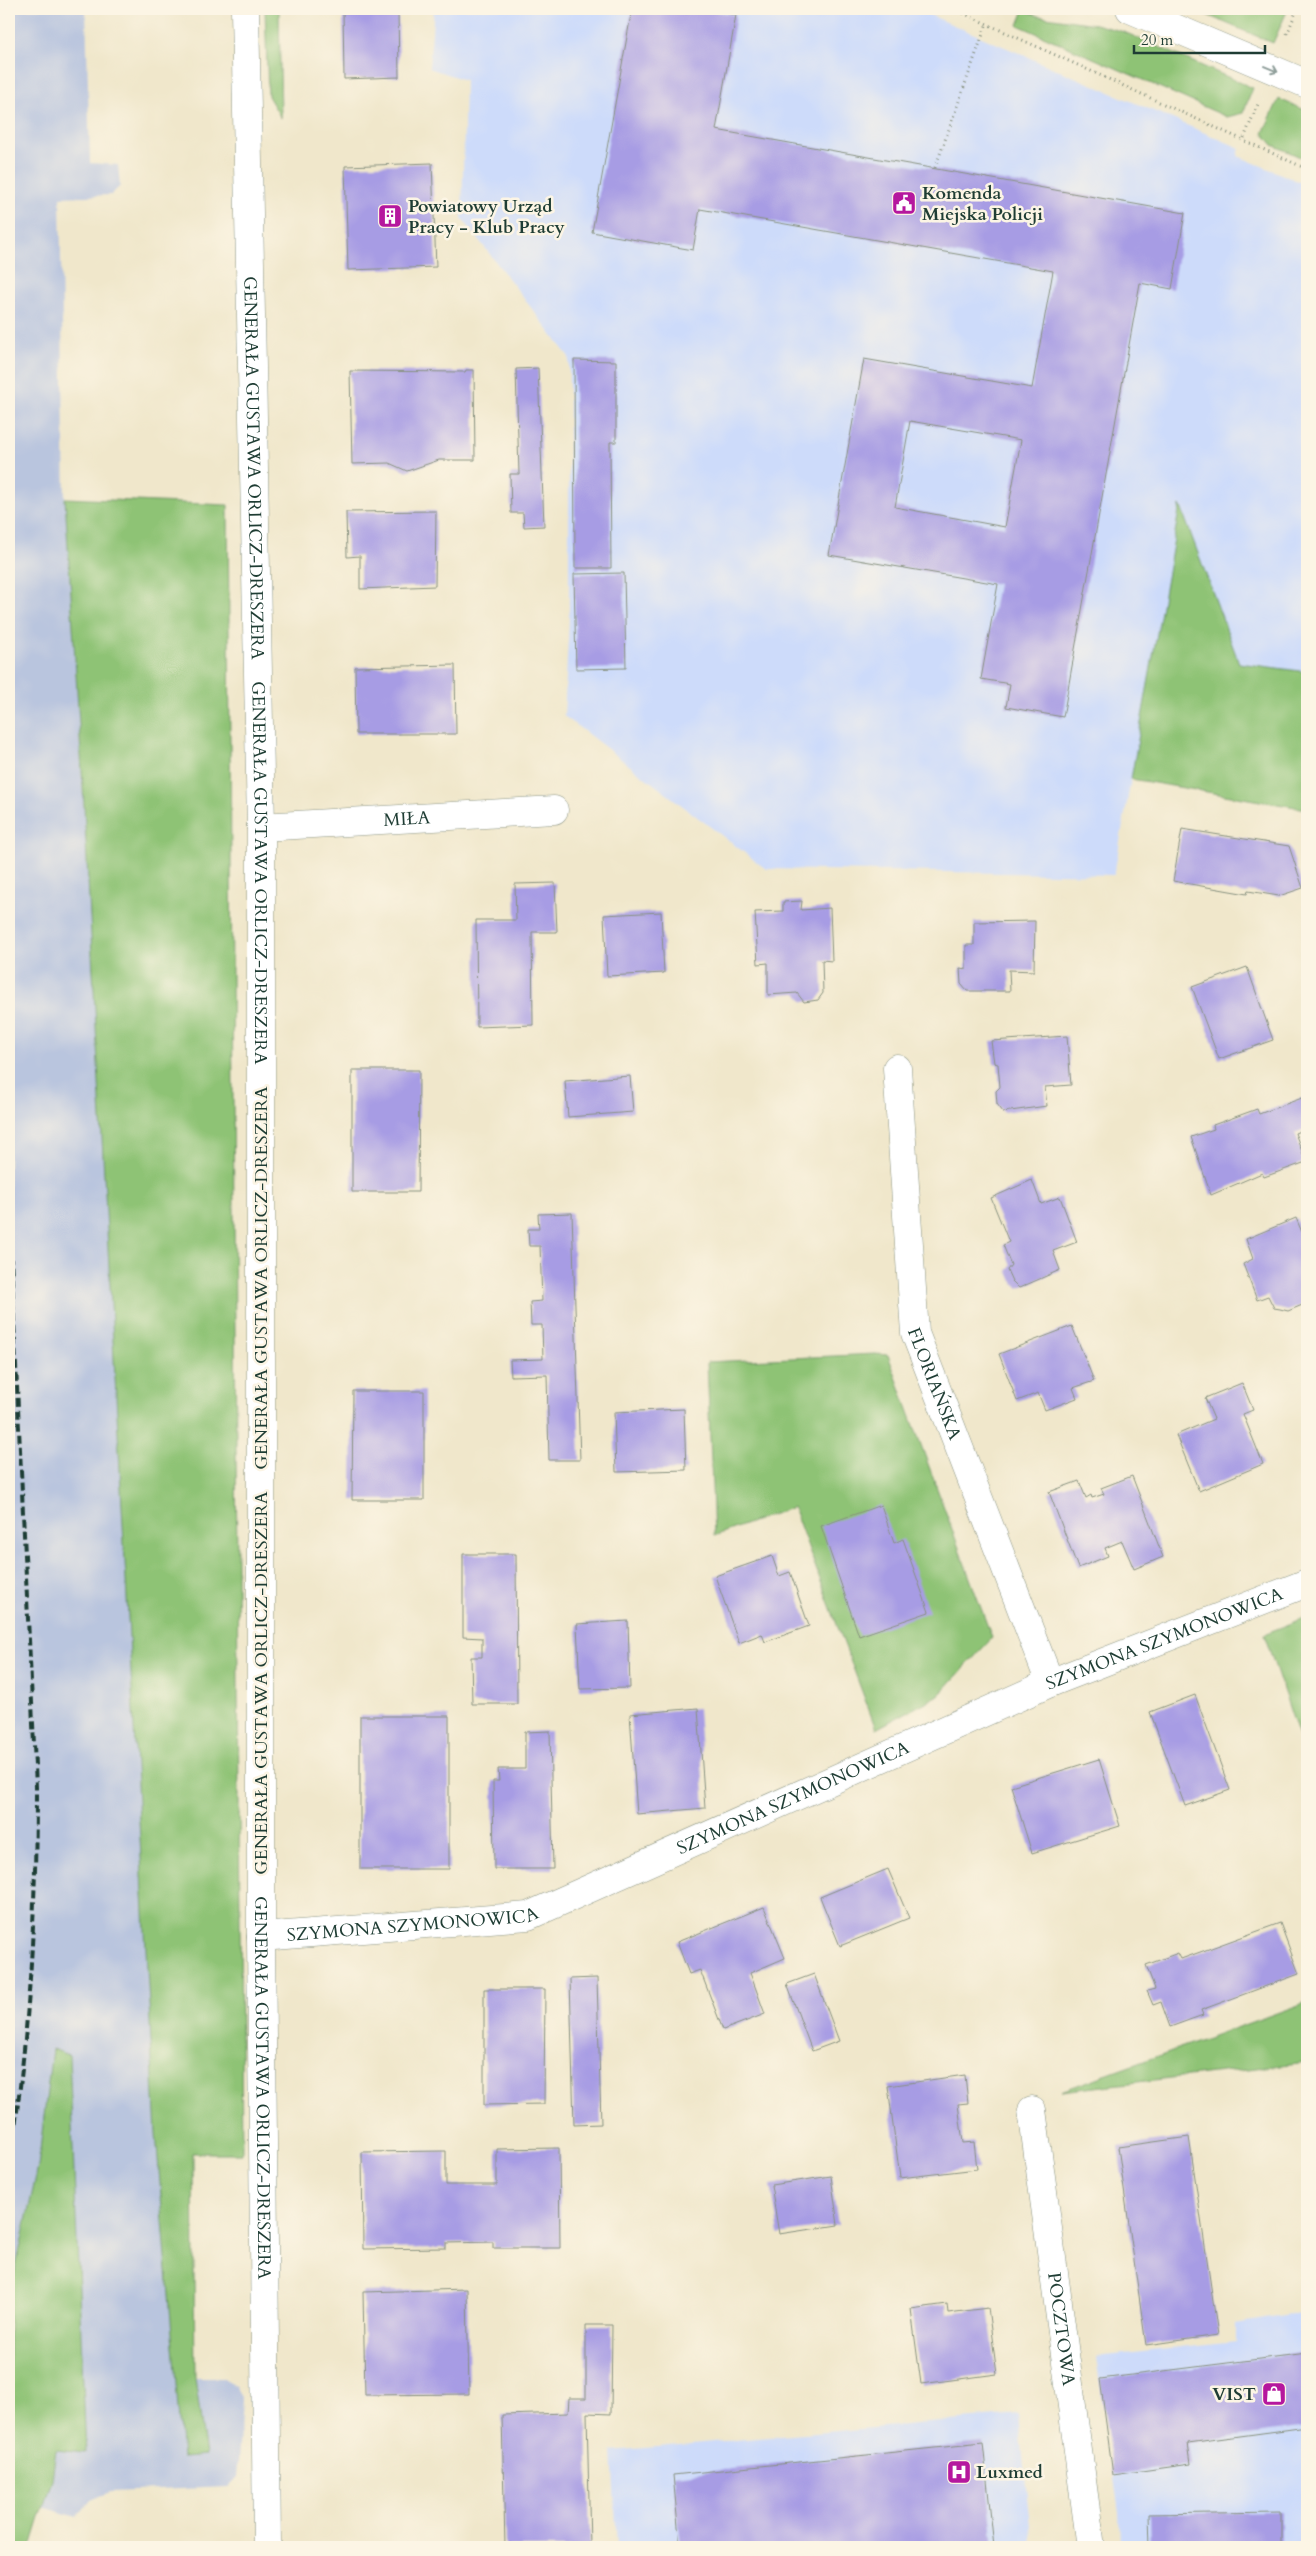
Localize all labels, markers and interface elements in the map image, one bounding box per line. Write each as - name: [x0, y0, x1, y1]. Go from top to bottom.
- scale bar: [1134, 22, 1265, 54]
- text: 20 m: [1141, 30, 1173, 50]
- one-way arrow: [1263, 65, 1278, 75]
- place label: Komenda Miejska Policji: [922, 181, 1043, 227]
- public building icon: Komenda Miejska Policji: [891, 190, 917, 216]
- place label: Powiatowy Urząd Pracy - Klub Pracy: [408, 194, 566, 240]
- building icon: Powiatowy Urząd Pracy - Klub Pracy: [377, 203, 403, 229]
- street label: GENERAŁA GUSTAWA ORLICZ-DRESZERA: [238, 276, 270, 660]
- street label: GENERAŁA GUSTAWA ORLICZ-DRESZERA: [246, 681, 274, 1065]
- street label: MIŁA: [383, 805, 431, 832]
- street label: GENERAŁA GUSTAWA ORLICZ-DRESZERA: [249, 1086, 274, 1470]
- street label: FLORIAŃSKA: [902, 1324, 968, 1444]
- street label: GENERAŁA GUSTAWA ORLICZ-DRESZERA: [249, 1491, 274, 1875]
- street label: SZYMONA SZYMONOWICA: [1042, 1581, 1286, 1696]
- street label: SZYMONA SZYMONOWICA: [673, 1735, 913, 1861]
- street label: GENERAŁA GUSTAWA ORLICZ-DRESZERA: [248, 1896, 277, 2280]
- street label: SZYMONA SZYMONOWICA: [286, 1900, 543, 1947]
- street label: POCZTOWA: [1042, 2271, 1082, 2388]
- shop icon: VIST: [1261, 2381, 1287, 2407]
- place label: VIST: [1212, 2382, 1256, 2407]
- hospital icon: Luxmed: [946, 2459, 972, 2485]
- place label: Luxmed: [976, 2460, 1043, 2485]

